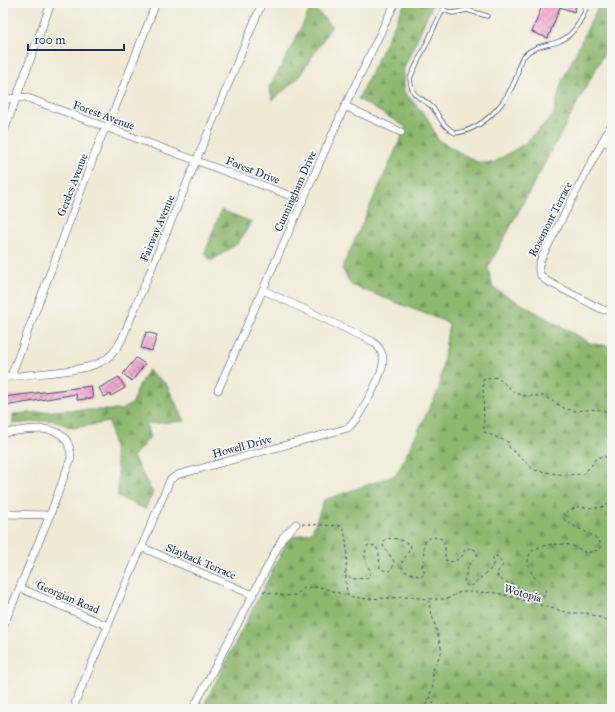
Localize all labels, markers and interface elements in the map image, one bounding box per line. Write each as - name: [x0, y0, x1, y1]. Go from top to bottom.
- scale bar: [28, 26, 124, 52]
- text: 100 m: [34, 33, 65, 47]
- street label: Forest Avenue: [71, 98, 137, 133]
- street label: Cunningham Drive: [272, 148, 319, 234]
- street label: Gerdes Avenue: [55, 152, 91, 218]
- street label: Forest Drive: [224, 154, 282, 187]
- street label: Rosemont Terrace: [526, 179, 575, 259]
- street label: Fairway Avenue: [138, 193, 177, 263]
- street label: Howell Drive: [211, 432, 273, 461]
- street label: Slayback Terrace: [164, 541, 238, 582]
- street label: Georgian Road: [34, 578, 102, 617]
- street label: Wotopia: [503, 582, 543, 605]

